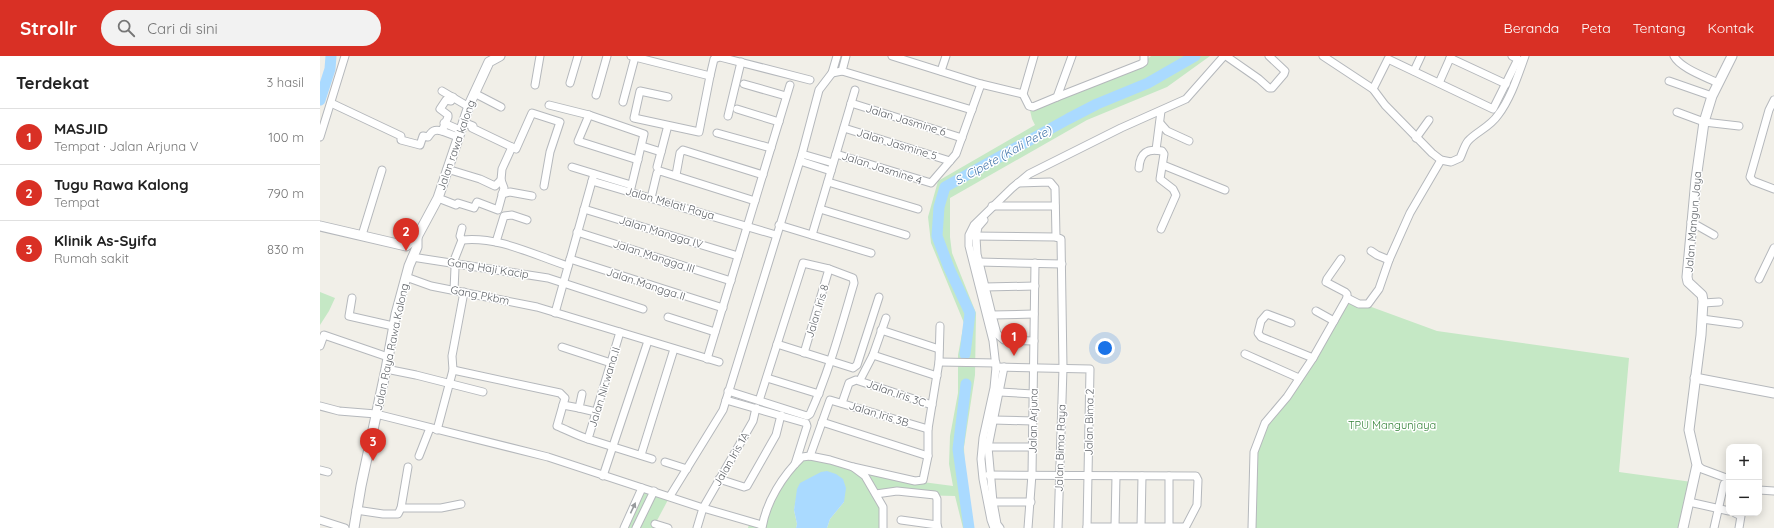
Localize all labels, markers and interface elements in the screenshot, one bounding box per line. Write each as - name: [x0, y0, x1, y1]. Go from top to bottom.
- search box: [101, 10, 381, 46]
- text: Strollr: [20, 16, 77, 40]
- icon: search: [115, 17, 137, 39]
- text: Cari di sini: [147, 19, 218, 38]
- text: Beranda: [1504, 19, 1559, 37]
- text: Peta: [1581, 19, 1611, 37]
- text: Tentang: [1633, 19, 1686, 37]
- text: Kontak: [1708, 19, 1754, 37]
- text: Terdekat: [16, 72, 90, 93]
- text: 3 hasil: [267, 74, 304, 90]
- street label: Jalan rawa kalong: [434, 98, 478, 192]
- street label: Jalan Jasmine 6: [864, 101, 948, 139]
- text: MASJID: [54, 119, 108, 138]
- water label: S. Cipete (Kali Pete): [952, 122, 1054, 188]
- street label: Jalan Jasmine 5: [855, 125, 939, 163]
- text: 1: [26, 129, 32, 145]
- text: 100 m: [268, 129, 304, 145]
- text: Tempat · Jalan Arjuna V: [54, 138, 198, 154]
- street label: Jalan Jasmine 4: [840, 148, 924, 188]
- street label: Jalan Mangun Jaya: [1682, 171, 1704, 273]
- text: Tugu Rawa Kalong: [54, 175, 189, 194]
- street label: Jalan Melati Raya: [624, 184, 716, 222]
- text: 2: [25, 185, 33, 201]
- text: 790 m: [267, 185, 304, 201]
- text: Tempat: [54, 194, 100, 210]
- street label: Jalan Mangga IV: [617, 213, 705, 251]
- pin: 2: [393, 218, 419, 251]
- text: Klinik As-Syifa: [54, 231, 157, 250]
- street label: Jalan Mangga III: [611, 236, 697, 276]
- text: 3: [26, 241, 32, 257]
- text: 830 m: [267, 241, 304, 257]
- text: Rumah sakit: [54, 250, 129, 266]
- street label: Gang Haji Kacip: [446, 255, 530, 281]
- street label: Jalan Mangga II: [605, 265, 687, 303]
- street label: Jalan Raya Rawa Kalong: [371, 282, 411, 412]
- street label: Gang Pkbm: [449, 282, 511, 308]
- street label: Jalan Iris 8: [802, 283, 832, 339]
- pin: 1: [1001, 323, 1027, 356]
- your location: [1095, 338, 1115, 358]
- street label: Jalan Nirwana II: [585, 345, 623, 429]
- street label: Jalan Iris 3C: [864, 376, 928, 410]
- street label: Jalan Arjuna: [1025, 388, 1041, 454]
- street label: Jalan Bima 2: [1081, 388, 1097, 456]
- street label: Jalan Iris 3B: [847, 398, 911, 430]
- street label: Jalan Bima Raya: [1051, 404, 1069, 492]
- park label: TPU Mangunjaya: [1348, 418, 1436, 432]
- pin: 3: [360, 428, 386, 461]
- street label: Jalan Iris 1A: [710, 429, 752, 489]
- map controls: [1726, 444, 1762, 516]
- button: +: [1726, 444, 1762, 480]
- button: −: [1726, 480, 1762, 516]
- one-way arrow: [630, 502, 636, 514]

